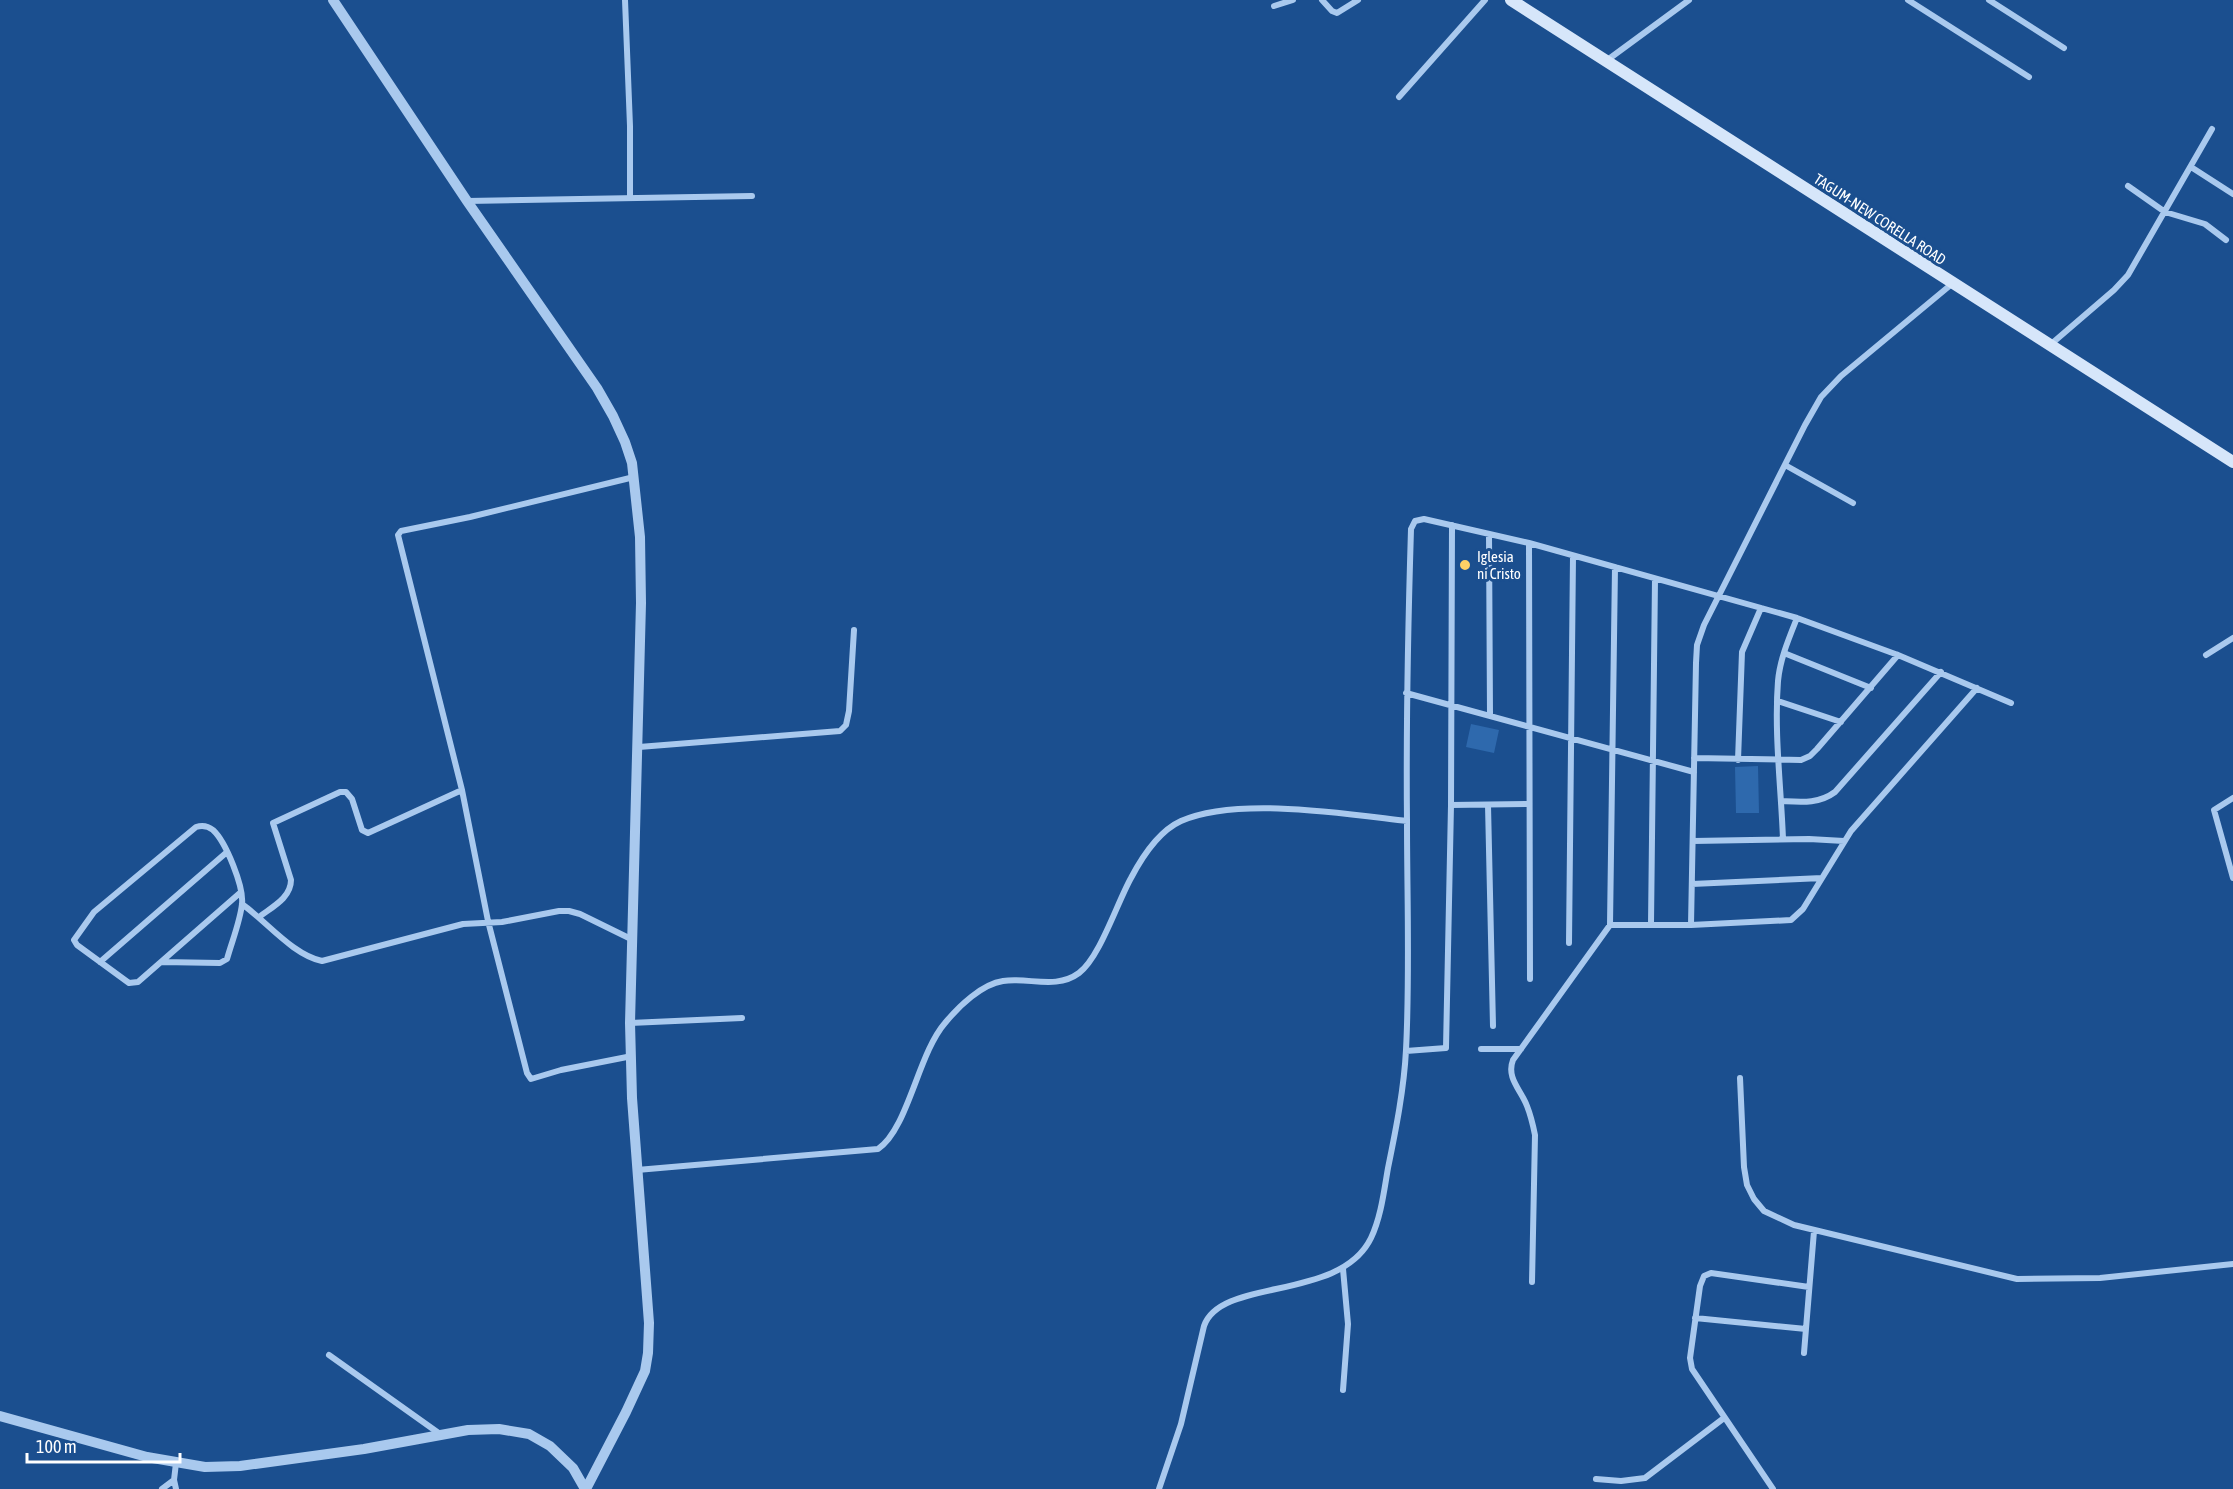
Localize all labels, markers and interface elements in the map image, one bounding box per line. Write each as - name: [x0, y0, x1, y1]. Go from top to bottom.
- street label: TAGUM-NEW CORELLA ROAD: [1811, 170, 1949, 268]
- place label: Iglesia ni Cristo: [1477, 548, 1521, 582]
- marker: Iglesia ni Cristo: [1458, 558, 1472, 572]
- scale bar: [27, 1426, 180, 1464]
- text: 100 m: [36, 1436, 77, 1457]

